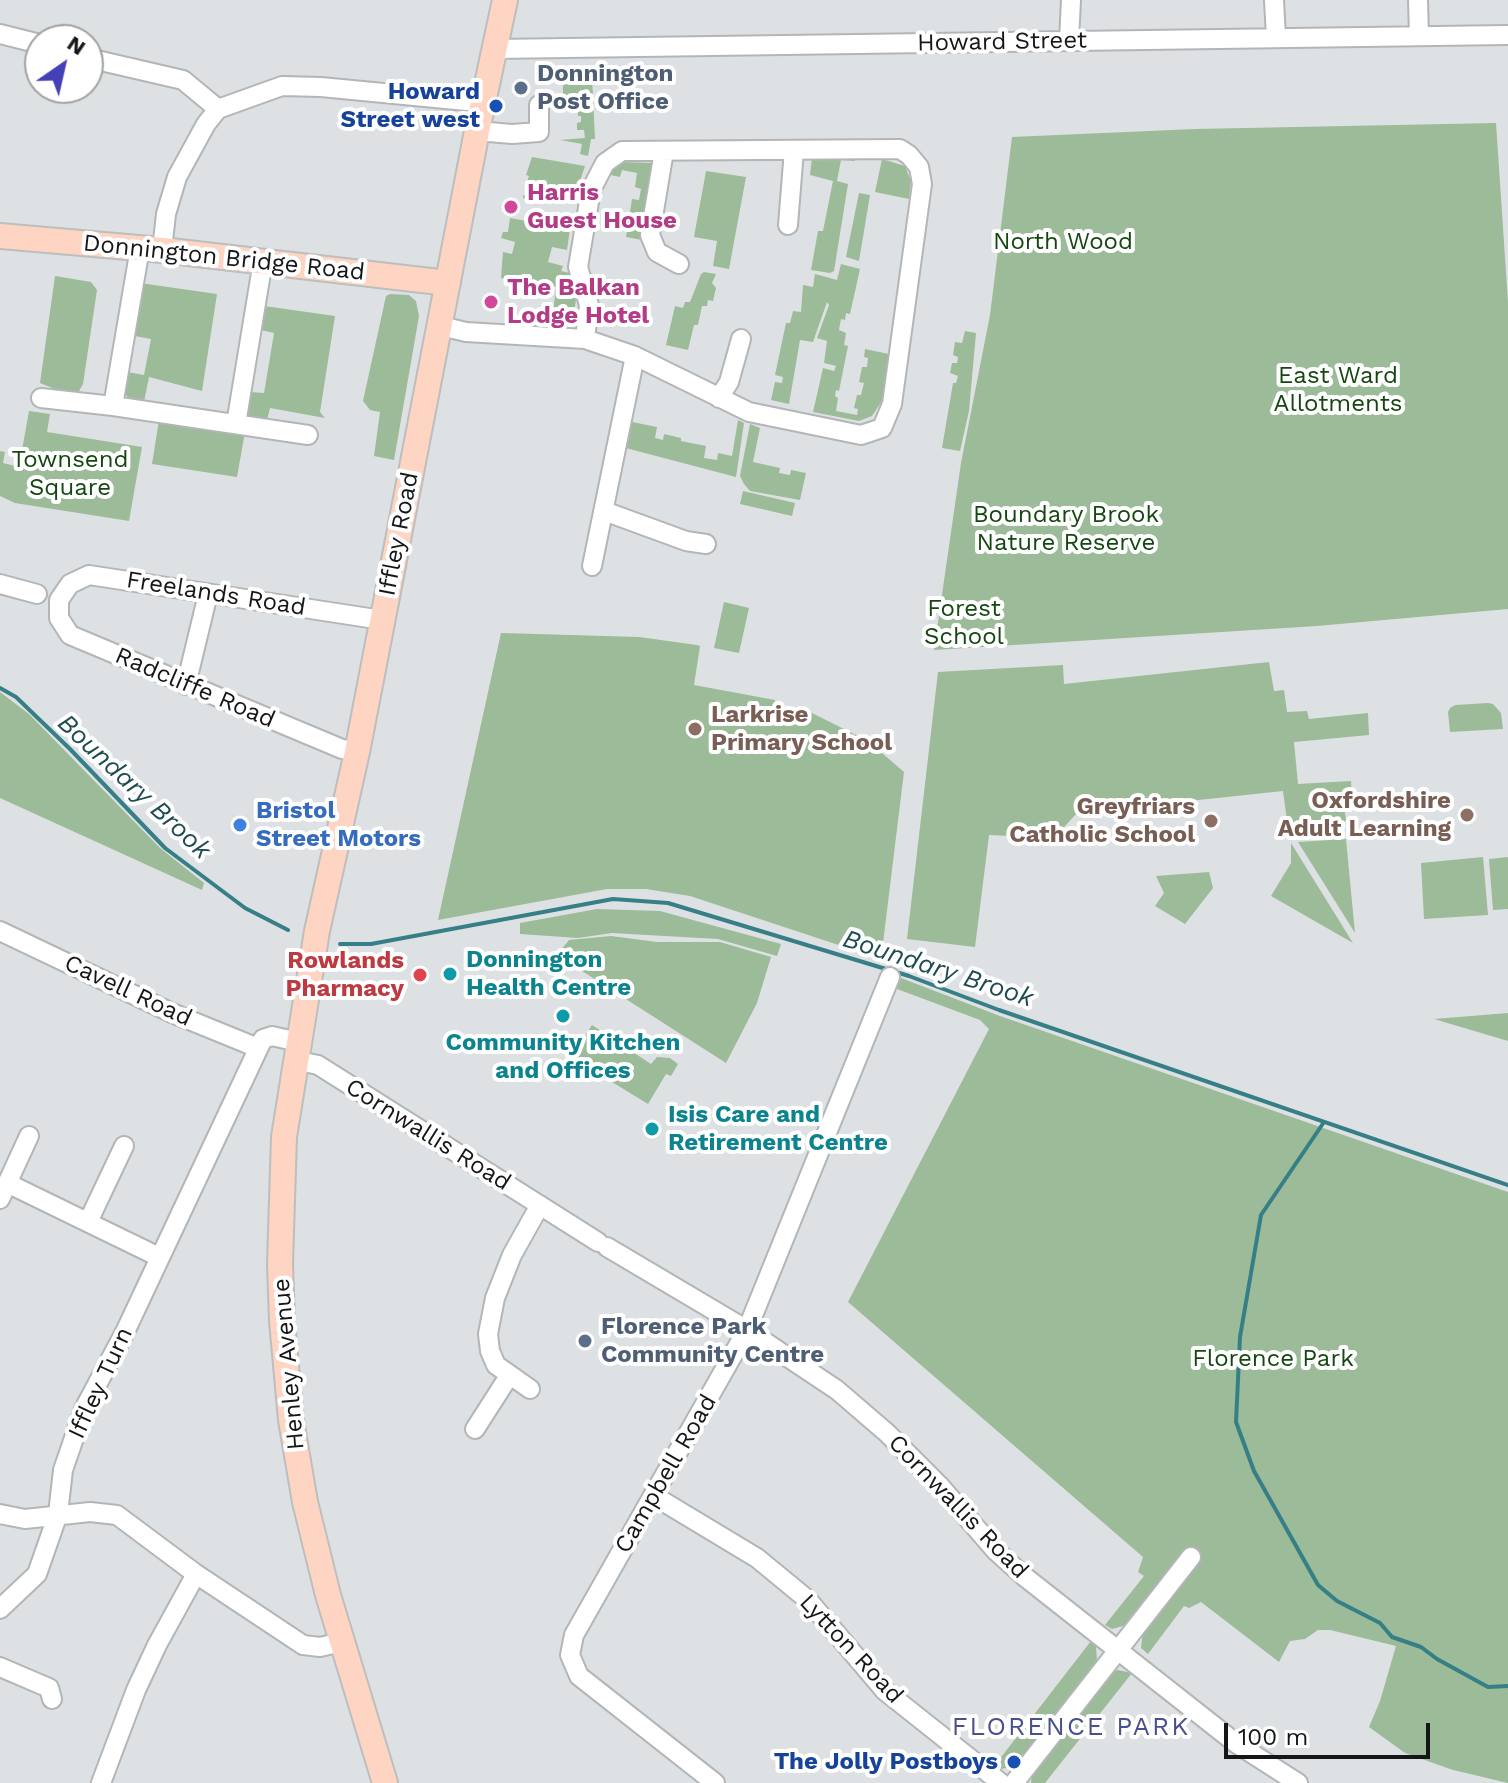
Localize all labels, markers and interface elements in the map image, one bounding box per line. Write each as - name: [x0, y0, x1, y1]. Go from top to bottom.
- north arrow: [24, 24, 104, 104]
- street label: Howard Street: [917, 26, 1087, 58]
- text: N: [63, 30, 90, 60]
- place label: Donnington Post Office: [537, 60, 673, 116]
- place label: Howard Street west: [340, 78, 480, 134]
- marker: Donnington Post Office: [512, 79, 530, 97]
- marker: Howard Street west: [487, 97, 505, 115]
- place label: Harris Guest House: [527, 179, 677, 235]
- marker: Harris Guest House: [502, 198, 520, 216]
- park label: North Wood: [993, 228, 1133, 256]
- street label: Donnington Bridge Road: [82, 229, 366, 287]
- place label: The Balkan Lodge Hotel: [507, 274, 649, 330]
- marker: The Balkan Lodge Hotel: [482, 293, 500, 311]
- park label: East Ward Allotments: [1274, 362, 1402, 418]
- park label: Townsend Square: [11, 446, 129, 502]
- street label: Iffley Road: [373, 470, 425, 598]
- park label: Boundary Brook Nature Reserve: [973, 501, 1159, 557]
- street label: Freelands Road: [124, 566, 308, 622]
- park label: Forest School: [924, 595, 1004, 651]
- street label: Radcliffe Road: [111, 641, 279, 735]
- place label: Larkrise Primary School: [711, 701, 892, 757]
- water label: Boundary Brook: [51, 708, 217, 866]
- marker: Larkrise Primary School: [686, 720, 704, 738]
- place label: Oxfordshire Adult Learning: [1278, 787, 1451, 843]
- place label: Greyfriars Catholic School: [1009, 793, 1195, 849]
- place label: Bristol Street Motors: [256, 797, 421, 853]
- marker: Oxfordshire Adult Learning: [1458, 806, 1476, 824]
- marker: Greyfriars Catholic School: [1202, 812, 1220, 830]
- marker: Bristol Street Motors: [231, 816, 249, 834]
- water label: Boundary Brook: [839, 923, 1037, 1015]
- place label: Donnington Health Centre: [466, 946, 631, 1002]
- place label: Rowlands Pharmacy: [286, 947, 404, 1003]
- street label: Cavell Road: [60, 949, 196, 1033]
- marker: Donnington Health Centre: [441, 965, 459, 983]
- marker: Rowlands Pharmacy: [411, 966, 429, 984]
- marker: Community Kitchen and Offices: [554, 1007, 572, 1025]
- place label: Community Kitchen and Offices: [446, 1029, 680, 1085]
- street label: Cornwallis Road: [340, 1073, 516, 1197]
- place label: Isis Care and Retirement Centre: [668, 1101, 888, 1157]
- marker: Isis Care and Retirement Centre: [643, 1120, 661, 1138]
- street label: Henley Avenue: [267, 1277, 311, 1451]
- place label: Florence Park Community Centre: [601, 1313, 824, 1369]
- street label: Iffley Turn: [63, 1323, 139, 1443]
- marker: Florence Park Community Centre: [576, 1332, 594, 1350]
- park label: Florence Park: [1192, 1345, 1354, 1373]
- street label: Campbell Road: [609, 1390, 723, 1558]
- street label: Cornwallis Road: [882, 1429, 1034, 1585]
- street label: Lytton Road: [793, 1588, 909, 1710]
- scale bar: [1228, 1707, 1434, 1757]
- district label: FLORENCE PARK: [952, 1711, 1190, 1743]
- text: 100 m: [1238, 1723, 1308, 1751]
- place label: The Jolly Postboys: [774, 1748, 998, 1776]
- marker: The Jolly Postboys: [1005, 1753, 1023, 1771]

